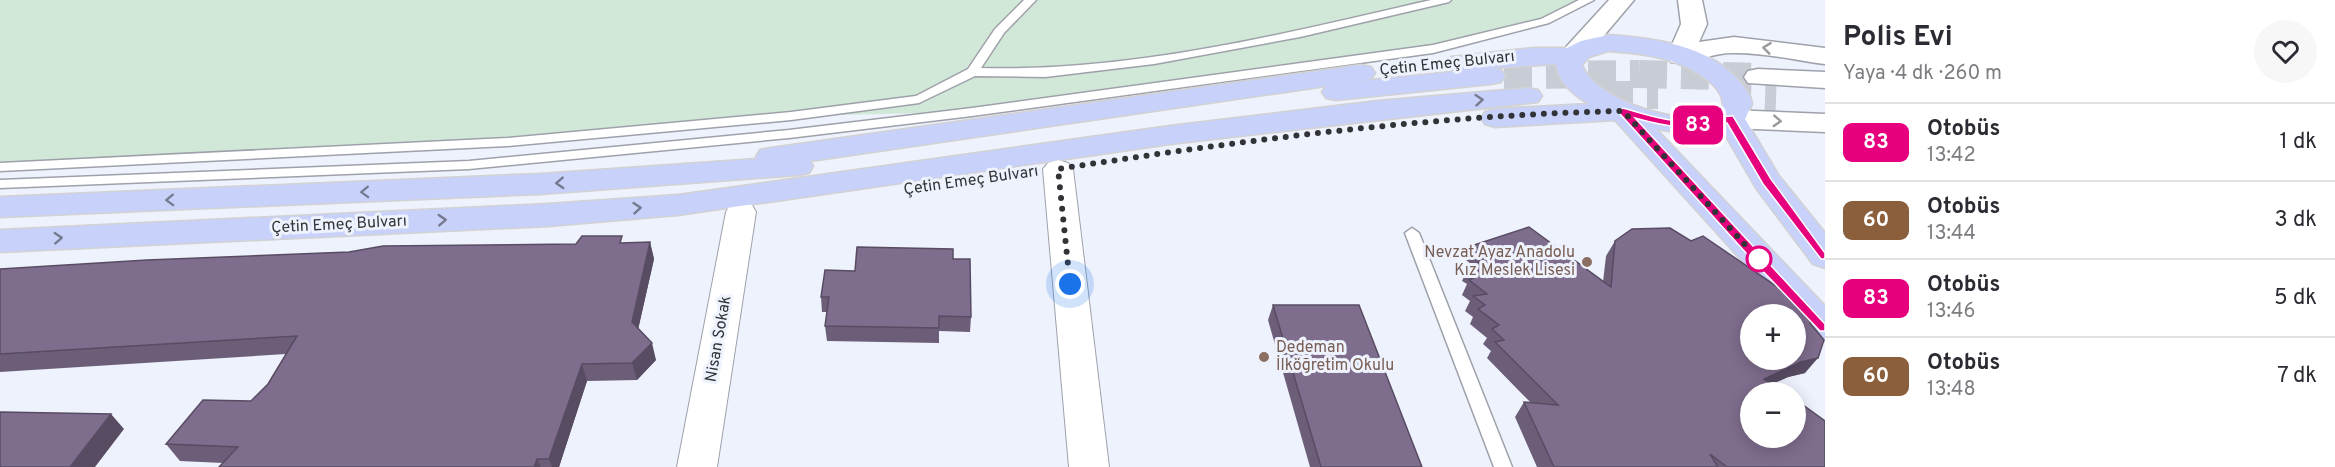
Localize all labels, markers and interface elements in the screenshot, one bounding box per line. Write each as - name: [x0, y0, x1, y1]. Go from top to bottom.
- text: Polis Evi: [1843, 20, 1953, 56]
- button: heart: [2254, 20, 2317, 83]
- one-way arrow: [1762, 42, 1772, 54]
- street label: Çetin Emeç Bulvarı: [1378, 47, 1516, 81]
- text: Yaya · 4 dk · 260 m: [1843, 61, 2002, 87]
- one-way arrow: [1474, 94, 1483, 107]
- line badge: 83: [1671, 106, 1725, 144]
- text: 83: [1685, 112, 1711, 139]
- one-way arrow: [1773, 115, 1782, 128]
- text: Otobüs: [1927, 116, 2000, 143]
- text: 83: [1863, 129, 1889, 156]
- text: 1 dk: [2280, 129, 2317, 156]
- text: 13:42: [1927, 143, 1976, 169]
- street label: Çetin Emeç Bulvarı: [902, 162, 1040, 200]
- one-way arrow: [556, 177, 565, 190]
- one-way arrow: [361, 185, 370, 198]
- one-way arrow: [166, 194, 175, 206]
- text: Otobüs: [1927, 194, 2000, 221]
- one-way arrow: [632, 202, 641, 215]
- text: 60: [1863, 207, 1889, 234]
- text: 3 dk: [2275, 207, 2317, 234]
- street label: Çetin Emeç Bulvarı: [271, 211, 407, 239]
- one-way arrow: [438, 214, 447, 227]
- text: 13:44: [1927, 221, 1976, 247]
- one-way arrow: [54, 232, 63, 245]
- place label: Nevzat Ayaz Anadolu Kız Meslek Lisesi: [1424, 243, 1575, 281]
- unlabelled marker: [1746, 246, 1772, 272]
- marker: Nevzat Ayaz Anadolu Kız Meslek Lisesi: [1580, 255, 1594, 269]
- your location: [1055, 269, 1085, 299]
- text: Otobüs: [1927, 272, 2000, 299]
- text: 83: [1863, 285, 1889, 312]
- text: 5 dk: [2274, 285, 2317, 312]
- street label: Nisan Sokak: [702, 294, 736, 384]
- text: 13:46: [1927, 299, 1975, 325]
- map controls: [1740, 304, 1806, 448]
- button: +: [1740, 304, 1806, 370]
- place label: Dedeman İlköğretim Okulu: [1276, 338, 1394, 376]
- marker: Dedeman İlköğretim Okulu: [1257, 350, 1271, 364]
- text: Otobüs: [1927, 350, 2000, 377]
- text: 60: [1863, 363, 1889, 390]
- text: 7 dk: [2277, 363, 2317, 390]
- text: 13:48: [1927, 377, 1976, 403]
- button: −: [1740, 382, 1806, 448]

